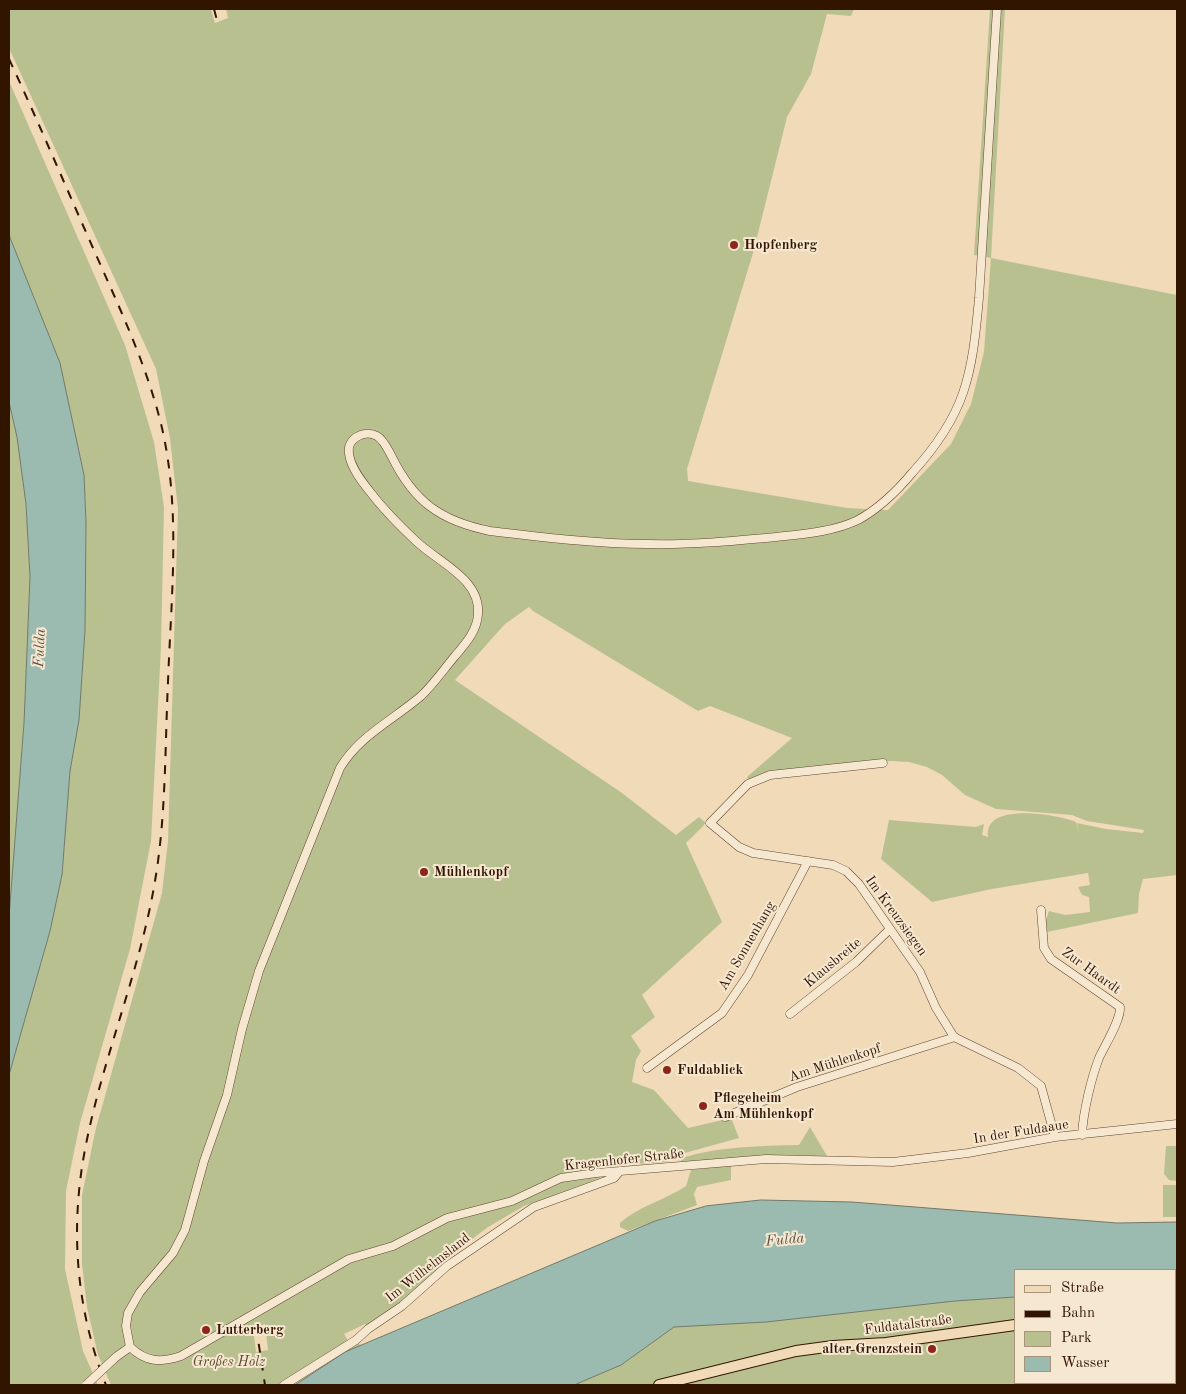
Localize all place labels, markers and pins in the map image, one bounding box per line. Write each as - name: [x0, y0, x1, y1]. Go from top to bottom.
- place label: Hopfenberg: [744, 237, 817, 253]
- marker: Hopfenberg: [728, 239, 740, 251]
- place label: Mühlenkopf: [434, 864, 508, 880]
- marker: Mühlenkopf: [418, 866, 430, 878]
- place label: Fuldablick: [677, 1062, 743, 1078]
- marker: Fuldablick: [661, 1064, 673, 1076]
- place label: Pflegeheim Am Mühlenkopf: [713, 1090, 813, 1122]
- marker: Pflegeheim Am Mühlenkopf: [697, 1100, 709, 1112]
- place label: Lutterberg: [216, 1322, 284, 1338]
- marker: Lutterberg: [200, 1324, 212, 1336]
- place label: alter Grenzstein: [822, 1341, 922, 1357]
- marker: alter Grenzstein: [926, 1343, 938, 1355]

